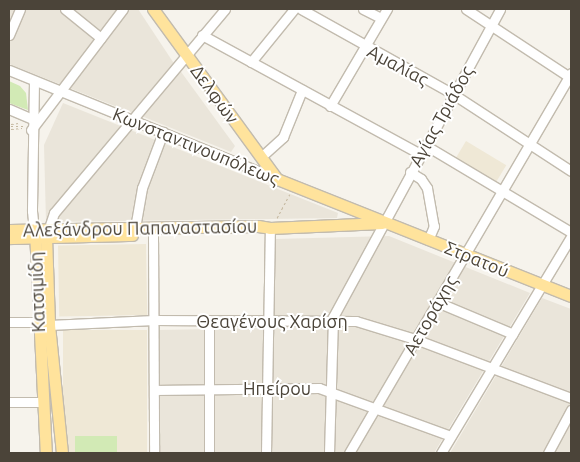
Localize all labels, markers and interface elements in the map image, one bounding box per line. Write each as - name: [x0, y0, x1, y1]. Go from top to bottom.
- street label: Αμαλίας: [364, 40, 432, 90]
- street label: Δελφών: [187, 60, 243, 128]
- street label: Αγίας Τριάδος: [404, 62, 478, 170]
- street label: Κωνσταντινουπόλεως: [110, 103, 282, 189]
- street label: Αλεξάνδρου Παπαναστασίου: [23, 215, 257, 241]
- street label: Στρατού: [442, 236, 512, 282]
- street label: Κατσιμίδη: [25, 251, 49, 333]
- street label: Αετοράχης: [399, 271, 461, 359]
- street label: Θεαγένους Χαρίση: [196, 310, 348, 332]
- street label: Ηπείρου: [243, 377, 311, 399]

